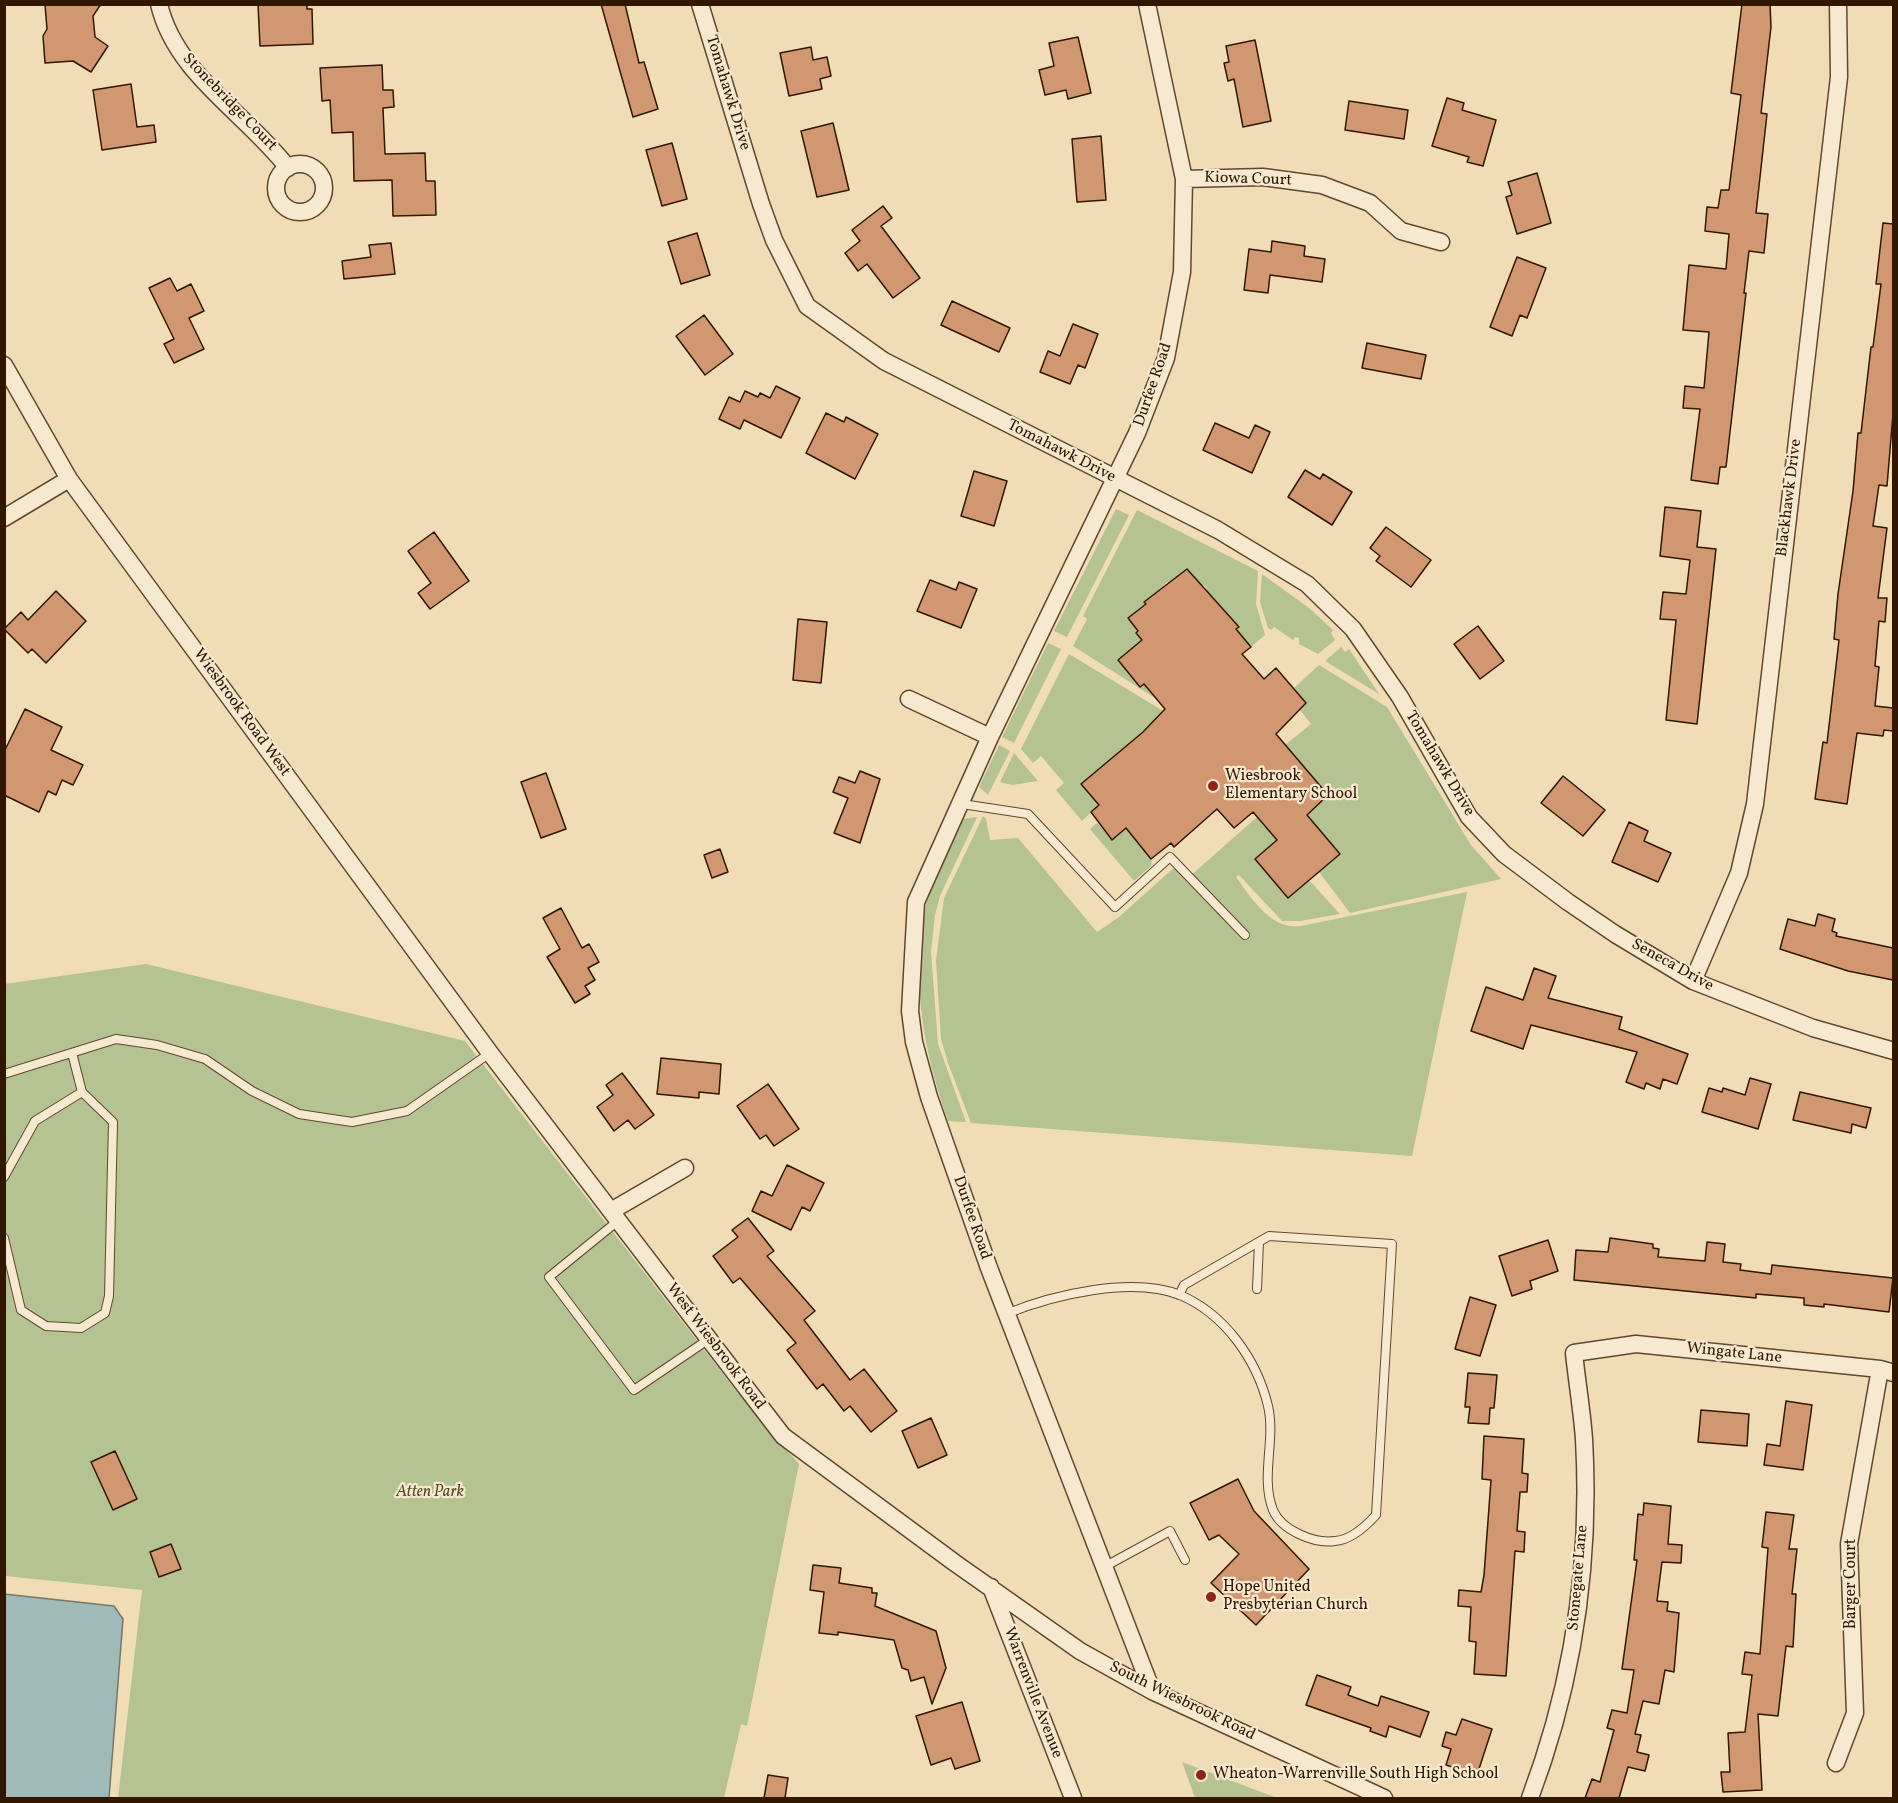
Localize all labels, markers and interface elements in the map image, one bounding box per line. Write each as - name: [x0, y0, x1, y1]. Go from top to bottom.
- street label: Tomahawk Drive: [700, 33, 754, 153]
- street label: Stonebridge Court: [177, 50, 281, 156]
- street label: Kiowa Court: [1204, 169, 1292, 191]
- street label: Durfee Road: [1131, 341, 1177, 429]
- street label: Tomahawk Drive: [1004, 416, 1118, 488]
- street label: Blackhawk Drive: [1773, 438, 1807, 558]
- street label: Wiesbrook Road West: [188, 645, 294, 781]
- street label: Tomahawk Drive: [1400, 708, 1478, 820]
- place label: Wiesbrook Elementary School: [1225, 767, 1357, 805]
- marker: Wiesbrook Elementary School: [1206, 779, 1220, 793]
- street label: Seneca Drive: [1628, 936, 1716, 996]
- street label: Durfee Road: [948, 1174, 994, 1262]
- street label: West Wiesbrook Road: [661, 1280, 769, 1414]
- street label: Wingate Lane: [1685, 1339, 1783, 1369]
- park label: Atten Park: [396, 1483, 464, 1503]
- street label: Stonegate Lane: [1565, 1524, 1593, 1632]
- street label: Barger Court: [1842, 1539, 1862, 1629]
- place label: Hope United Presbyterian Church: [1223, 1578, 1368, 1616]
- marker: Hope United Presbyterian Church: [1204, 1590, 1218, 1604]
- street label: Warrenville Avenue: [998, 1625, 1066, 1761]
- street label: South Wiesbrook Road: [1106, 1658, 1258, 1746]
- place label: Wheaton-Warrenville South High School: [1213, 1765, 1499, 1785]
- marker: Wheaton-Warrenville South High School: [1194, 1768, 1208, 1782]

